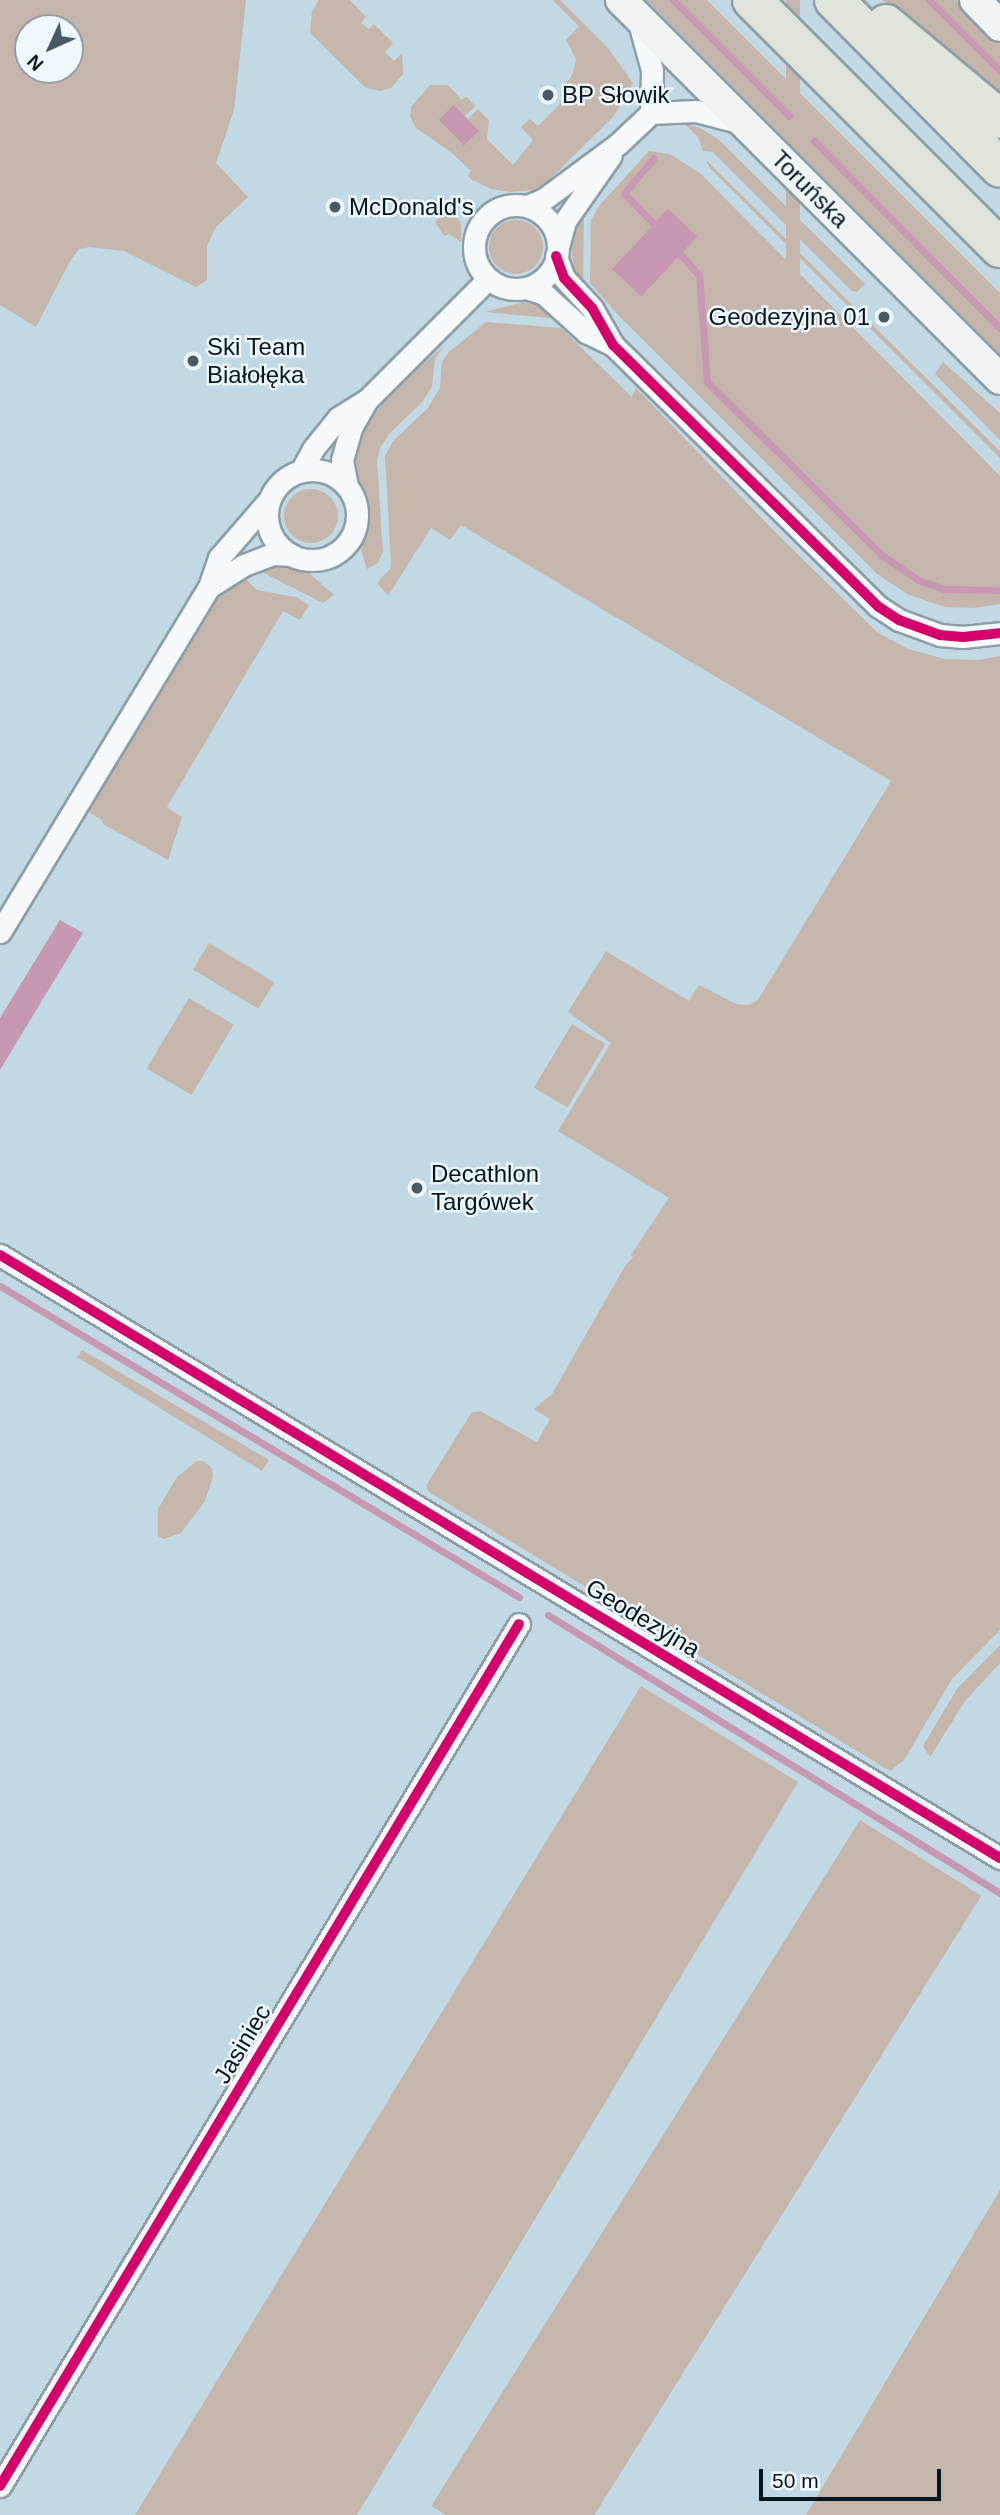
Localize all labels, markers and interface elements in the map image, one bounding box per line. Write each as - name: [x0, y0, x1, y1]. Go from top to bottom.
- north arrow: [14, 14, 84, 84]
- text: N: [23, 51, 47, 75]
- place label: BP Słowik: [562, 81, 670, 109]
- marker: BP Słowik: [540, 87, 556, 103]
- street label: Toruńska: [765, 144, 855, 234]
- place label: McDonald's: [349, 193, 474, 221]
- marker: McDonald's: [327, 199, 343, 215]
- place label: Geodezyjna 01: [709, 303, 870, 331]
- marker: Geodezyjna 01: [876, 309, 892, 325]
- place label: Ski Team Białołęka: [207, 333, 306, 389]
- marker: Ski Team Białołęka: [185, 353, 201, 369]
- place label: Decathlon Targówek: [431, 1160, 539, 1216]
- marker: Decathlon Targówek: [409, 1180, 425, 1196]
- street label: Geodezyjna: [581, 1573, 705, 1663]
- street label: Jasiniec: [207, 1999, 277, 2089]
- scale bar: [762, 2456, 944, 2500]
- text: 50 m: [772, 2469, 819, 2492]

